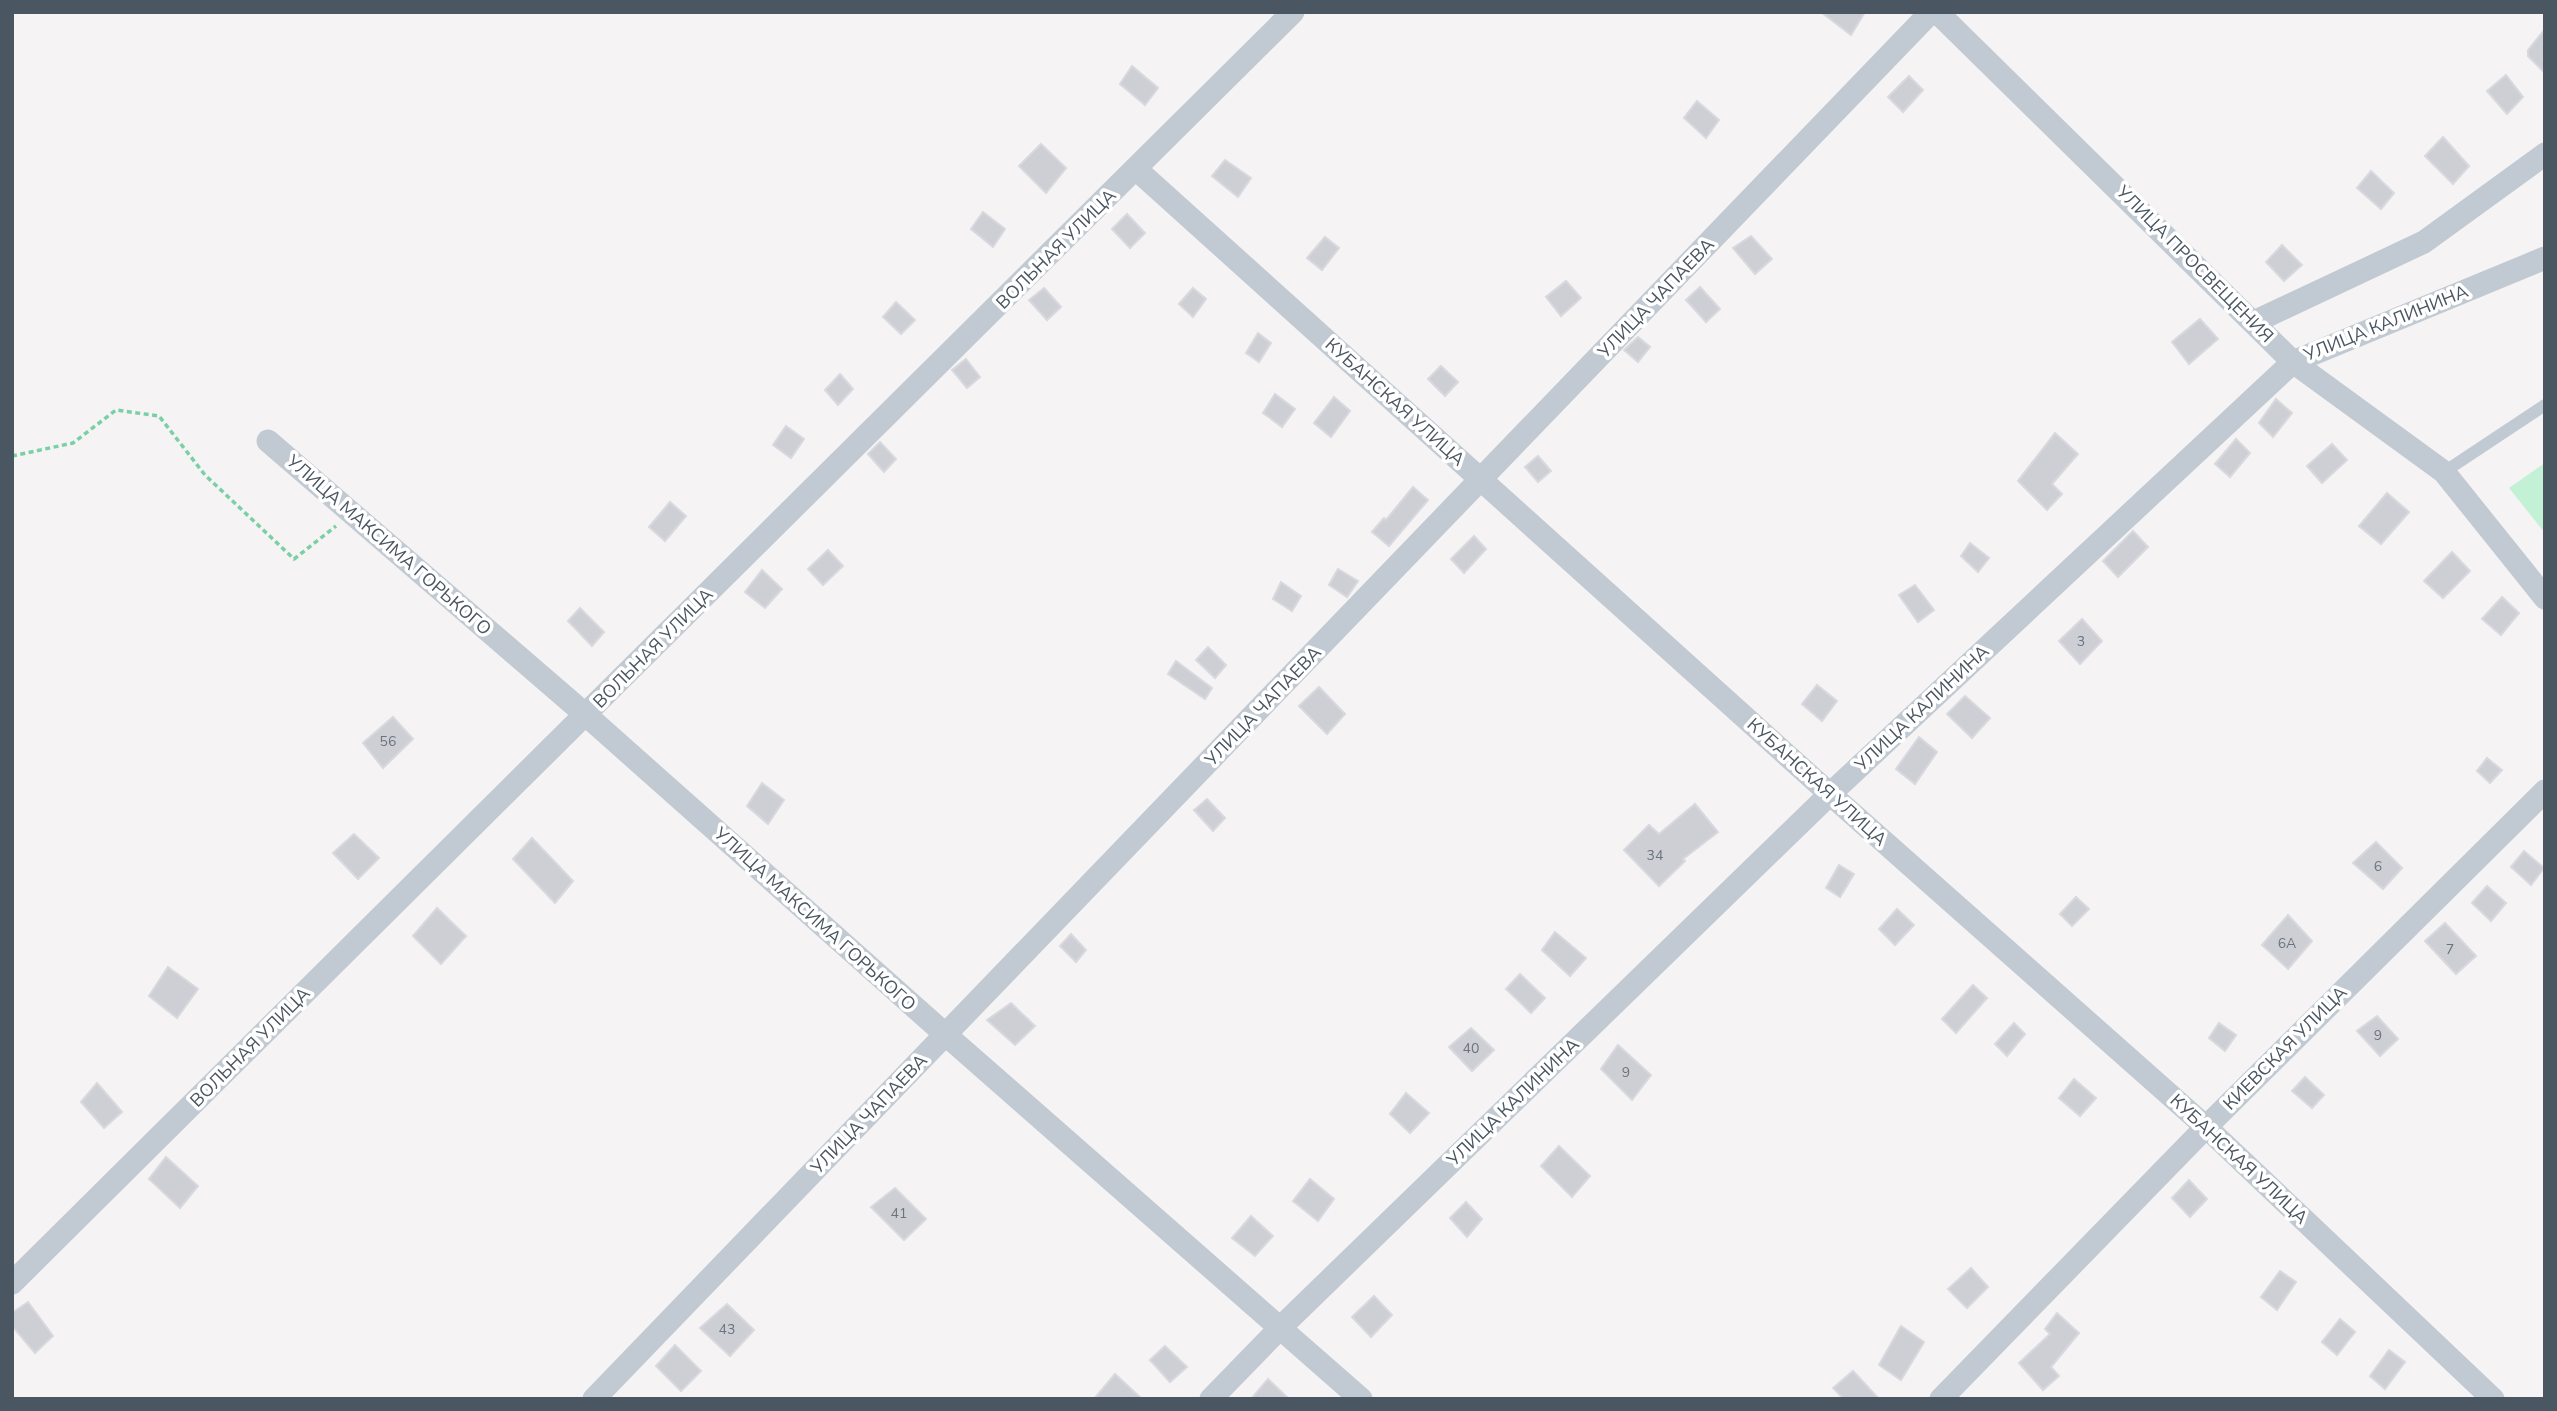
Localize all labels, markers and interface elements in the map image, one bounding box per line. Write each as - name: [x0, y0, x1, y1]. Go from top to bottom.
- street label: УЛИЦА ПРОСВЕЩЕНИЯ: [2111, 180, 2279, 348]
- street label: ВОЛЬНАЯ УЛИЦА: [991, 184, 1121, 314]
- street label: УЛИЦА ЧАПАЕВА: [1592, 233, 1719, 364]
- street label: УЛИЦА КАЛИНИНА: [2299, 279, 2472, 367]
- street label: КУБАНСКАЯ УЛИЦА: [1320, 333, 1470, 471]
- street label: УЛИЦА МАКСИМА ГОРЬКОГО: [281, 449, 497, 641]
- street label: ВОЛЬНАЯ УЛИЦА: [588, 583, 718, 713]
- house number: 3: [2077, 632, 2085, 651]
- street label: УЛИЦА КАЛИНИНА: [1849, 640, 1994, 777]
- street label: УЛИЦА ЧАПАЕВА: [1199, 641, 1326, 772]
- street label: КУБАНСКАЯ УЛИЦА: [1742, 713, 1892, 851]
- house number: 56: [380, 732, 396, 751]
- street label: УЛИЦА МАКСИМА ГОРЬКОГО: [708, 821, 921, 1016]
- house number: 34: [1647, 846, 1663, 865]
- house number: 6: [2374, 857, 2382, 876]
- house number: 6А: [2278, 934, 2296, 953]
- house number: 7: [2446, 940, 2454, 959]
- street label: КИЕВСКАЯ УЛИЦА: [2218, 981, 2352, 1115]
- street label: ВОЛЬНАЯ УЛИЦА: [185, 982, 315, 1112]
- house number: 9: [2374, 1026, 2382, 1045]
- street label: УЛИЦА КАЛИНИНА: [1441, 1033, 1584, 1172]
- house number: 40: [1463, 1039, 1479, 1058]
- street label: УЛИЦА ЧАПАЕВА: [805, 1049, 932, 1180]
- house number: 9: [1622, 1063, 1630, 1082]
- street label: КУБАНСКАЯ УЛИЦА: [2165, 1089, 2313, 1229]
- house number: 41: [891, 1204, 907, 1223]
- house number: 43: [719, 1320, 735, 1339]

